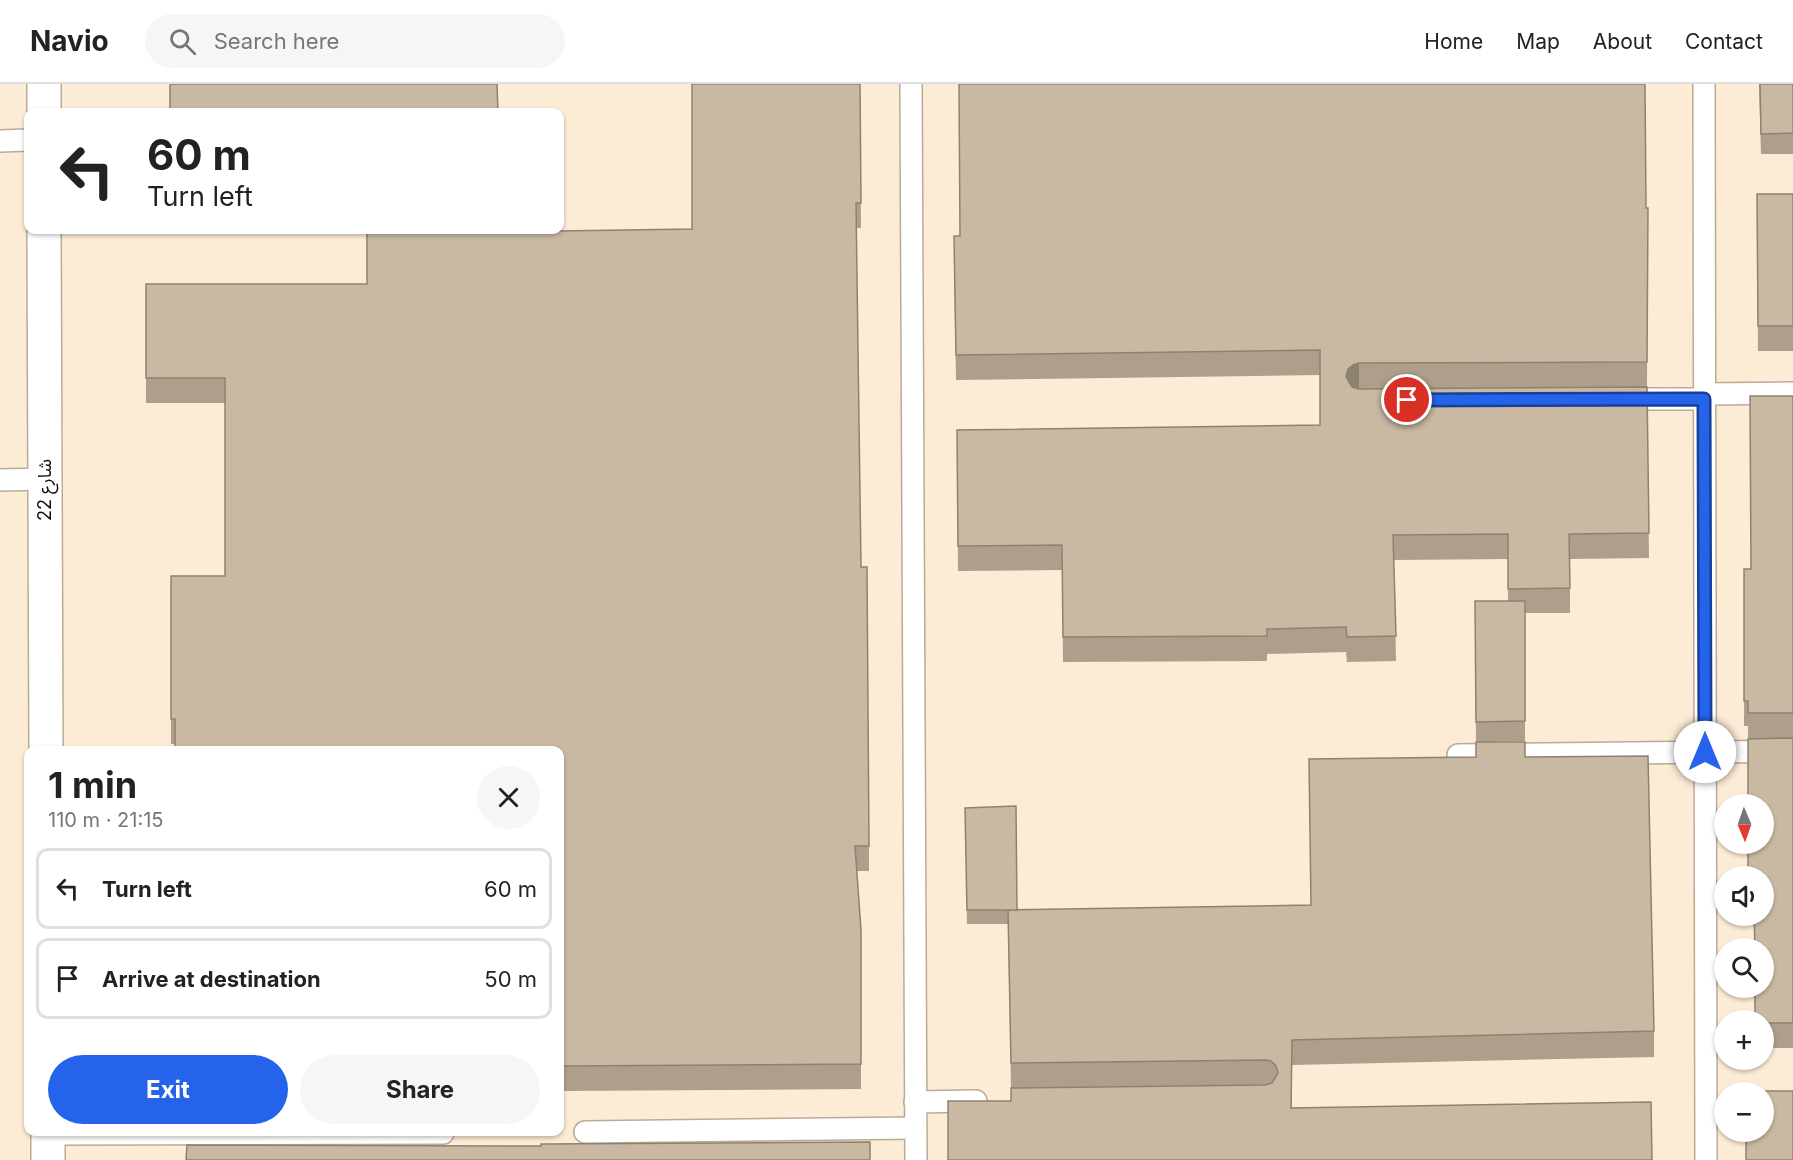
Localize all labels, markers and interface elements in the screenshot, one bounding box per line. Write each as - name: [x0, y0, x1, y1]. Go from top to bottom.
- search box: [145, 14, 565, 68]
- text: Navio: [30, 24, 109, 58]
- icon: search: [166, 25, 199, 58]
- text: Search here: [214, 28, 339, 54]
- text: Home: [1424, 29, 1483, 54]
- text: Map: [1516, 29, 1560, 54]
- text: About: [1593, 29, 1652, 54]
- text: Contact: [1685, 29, 1763, 54]
- text: 60 m: [147, 129, 251, 180]
- icon: left: [48, 132, 126, 210]
- text: Turn left: [147, 180, 253, 213]
- pin: [1381, 374, 1432, 425]
- icon: arrive: [1390, 383, 1423, 416]
- street label: شارع 22: [34, 459, 59, 521]
- position arrow: [1673, 720, 1737, 784]
- text: 1 min: [48, 763, 137, 807]
- button: close: [477, 766, 540, 829]
- north arrow: [1714, 794, 1774, 854]
- map controls: [1714, 794, 1774, 1142]
- text: 110 m · 21:15: [48, 808, 163, 832]
- button: sound: [1714, 866, 1774, 926]
- icon: left: [51, 872, 84, 905]
- text: Turn left: [102, 876, 192, 902]
- text: 60 m: [484, 876, 537, 902]
- button: search: [1714, 938, 1774, 998]
- icon: arrive: [51, 962, 84, 995]
- text: Arrive at destination: [102, 966, 321, 992]
- text: 50 m: [484, 966, 537, 992]
- button: +: [1714, 1010, 1774, 1070]
- button: Exit: [48, 1055, 288, 1124]
- button: Share: [300, 1055, 540, 1124]
- button: −: [1714, 1082, 1774, 1142]

